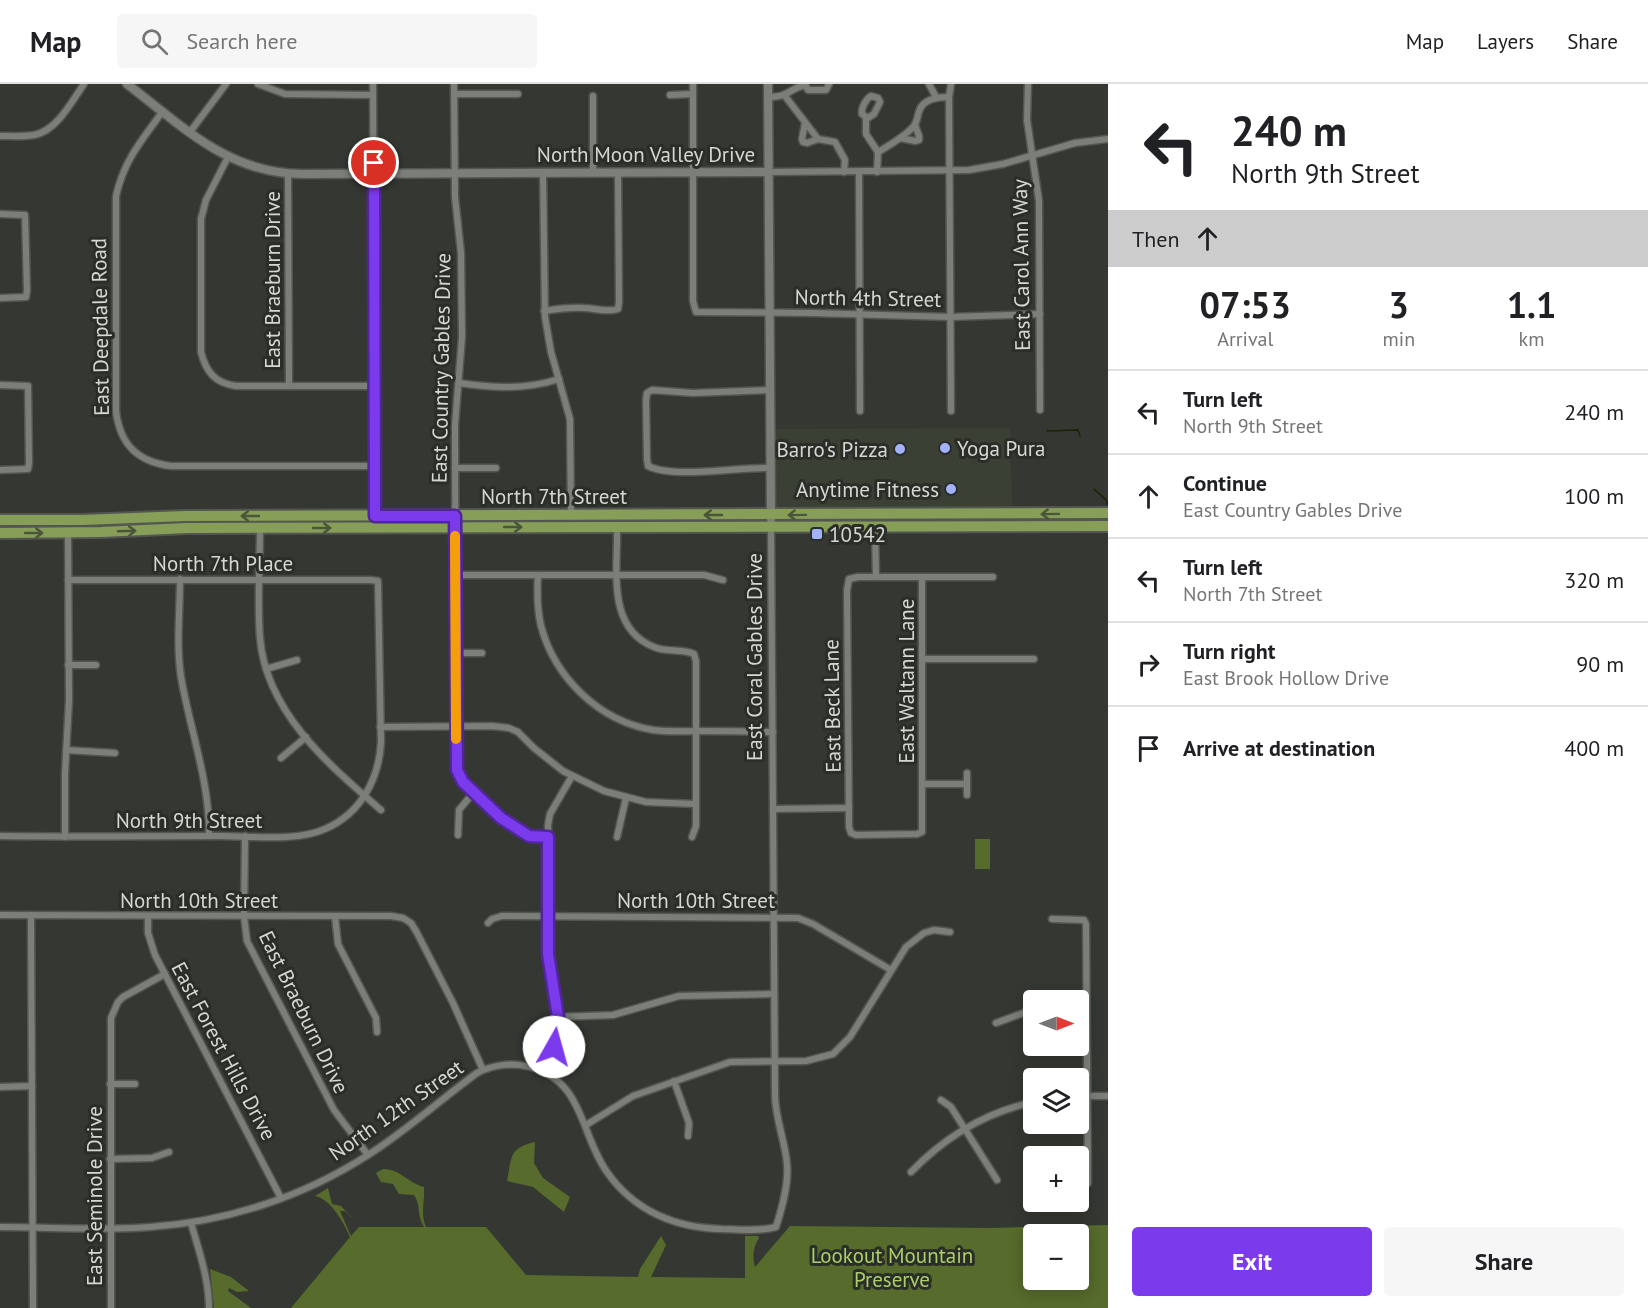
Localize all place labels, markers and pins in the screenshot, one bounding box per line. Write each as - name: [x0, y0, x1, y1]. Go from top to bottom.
- pin: [348, 137, 399, 188]
- place label: Yoga Pura: [957, 435, 1045, 462]
- place label: Barro's Pizza: [777, 436, 888, 463]
- marker: Yoga Pura: [938, 441, 952, 455]
- marker: Barro's Pizza: [893, 442, 907, 456]
- place label: Anytime Fitness: [796, 476, 939, 503]
- marker: Anytime Fitness: [944, 482, 958, 496]
- place label: 10542: [829, 521, 886, 548]
- marker: 10542: [810, 527, 824, 541]

